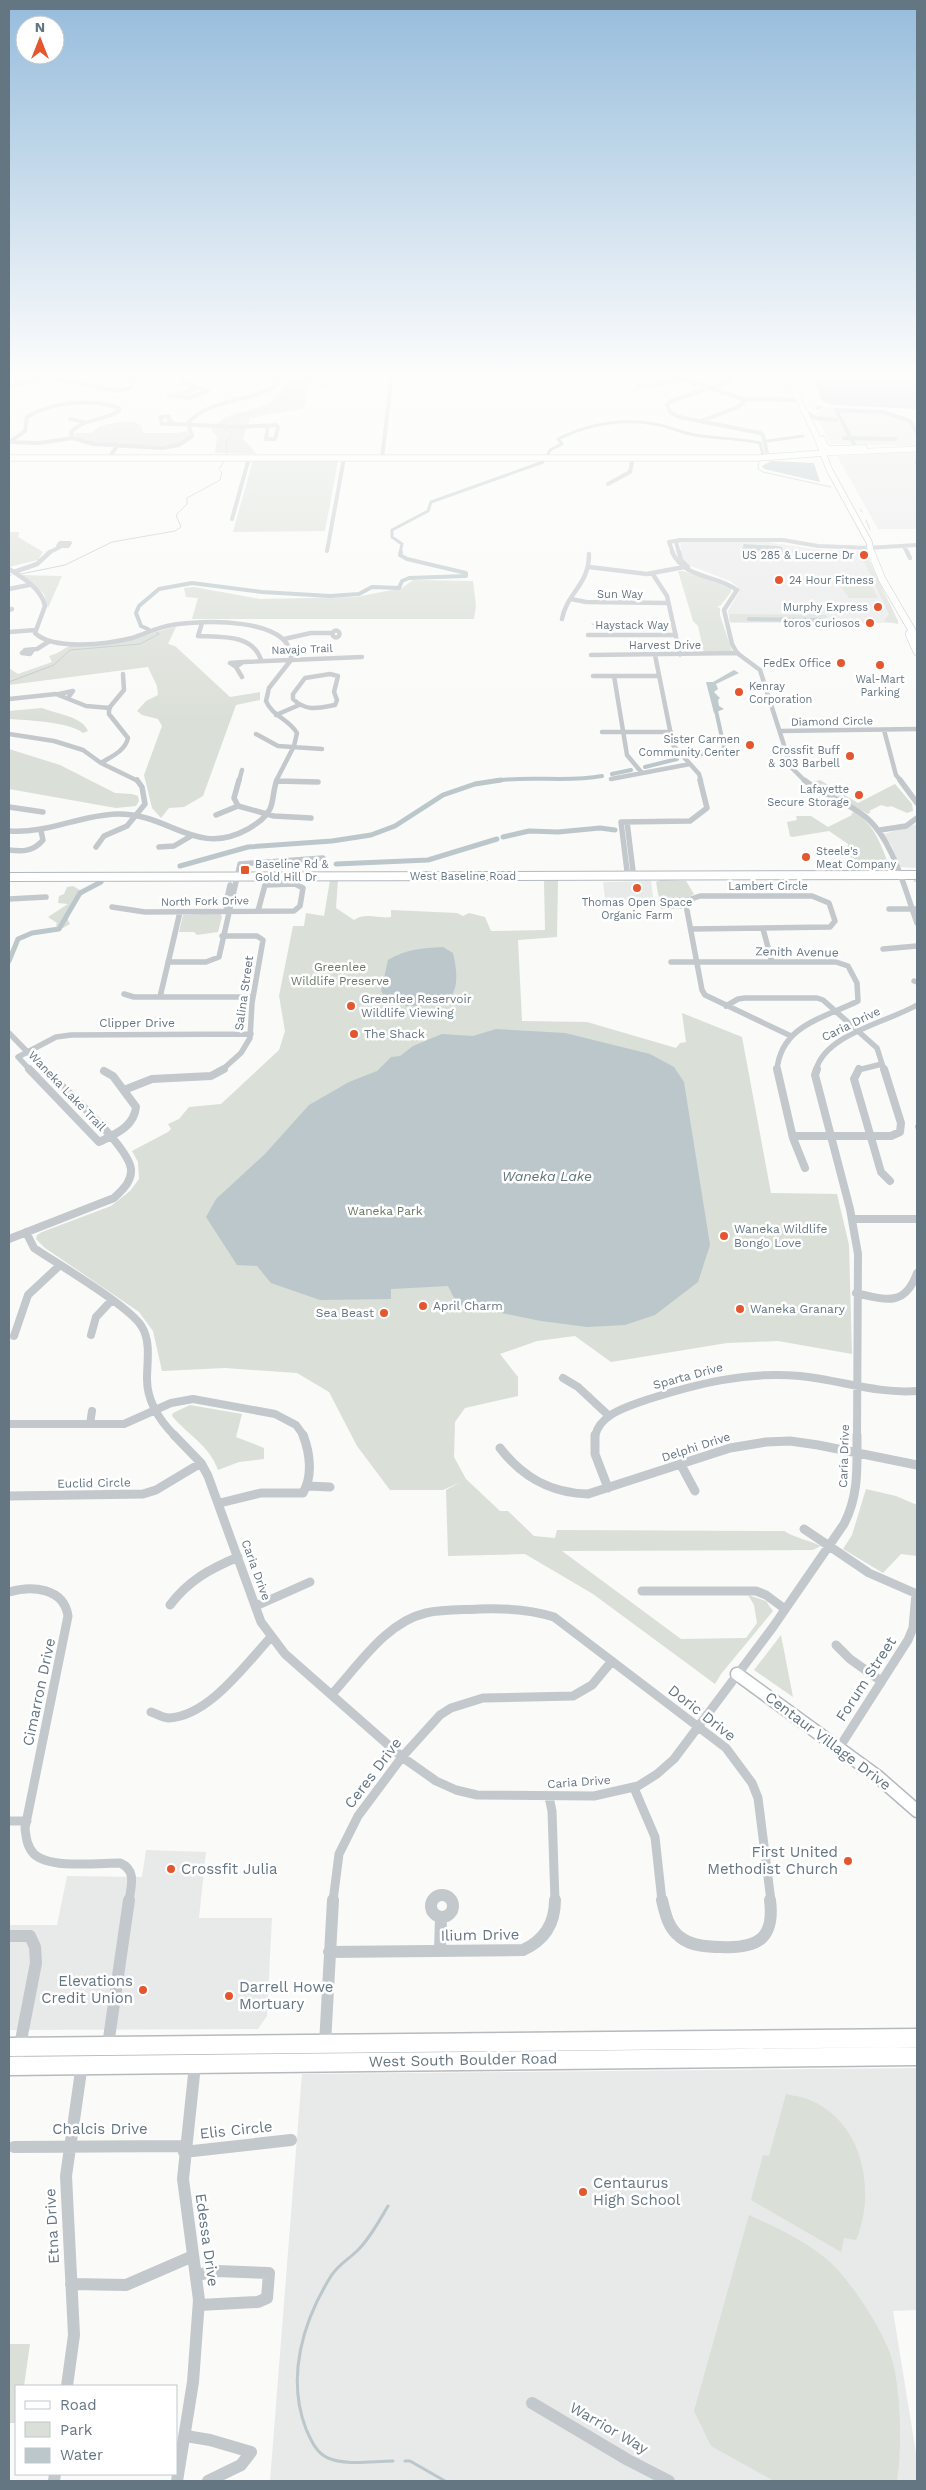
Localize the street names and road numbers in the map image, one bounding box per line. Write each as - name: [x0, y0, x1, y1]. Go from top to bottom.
- street label: Sun Way: [597, 588, 643, 601]
- street label: Haystack Way: [595, 619, 669, 632]
- street label: Harvest Drive: [629, 639, 701, 652]
- street label: Navajo Trail: [271, 642, 334, 657]
- street label: Diamond Circle: [791, 714, 873, 729]
- street label: West Baseline Road: [410, 870, 516, 883]
- street label: Lambert Circle: [728, 880, 808, 893]
- street label: North Fork Drive: [161, 894, 249, 909]
- street label: Zenith Avenue: [755, 944, 839, 960]
- street label: Salina Street: [232, 955, 256, 1031]
- street label: Caria Drive: [819, 1004, 883, 1044]
- street label: Clipper Drive: [99, 1016, 175, 1030]
- street label: Waneka Lake Trail: [25, 1048, 109, 1134]
- street label: Sparta Drive: [651, 1360, 725, 1392]
- street label: Caria Drive: [836, 1424, 852, 1488]
- street label: Delphi Drive: [660, 1429, 732, 1465]
- street label: Euclid Circle: [57, 1475, 131, 1491]
- street label: Caria Drive: [239, 1538, 273, 1602]
- street label: Forum Street: [832, 1633, 900, 1725]
- street label: Cimarron Drive: [19, 1636, 59, 1748]
- street label: Doric Drive: [665, 1681, 739, 1745]
- street label: Centaur Village Drive: [761, 1688, 895, 1794]
- street label: Ceres Drive: [341, 1734, 405, 1812]
- street label: Caria Drive: [547, 1773, 611, 1791]
- street label: Ilium Drive: [440, 1925, 520, 1945]
- street label: West South Boulder Road: [369, 2049, 557, 2071]
- street label: Elis Circle: [199, 2117, 273, 2143]
- street label: Chalcis Drive: [52, 2120, 148, 2138]
- street label: Etna Drive: [41, 2188, 63, 2264]
- street label: Edessa Drive: [192, 2192, 222, 2288]
- street label: Warrior Way: [567, 2398, 652, 2458]

